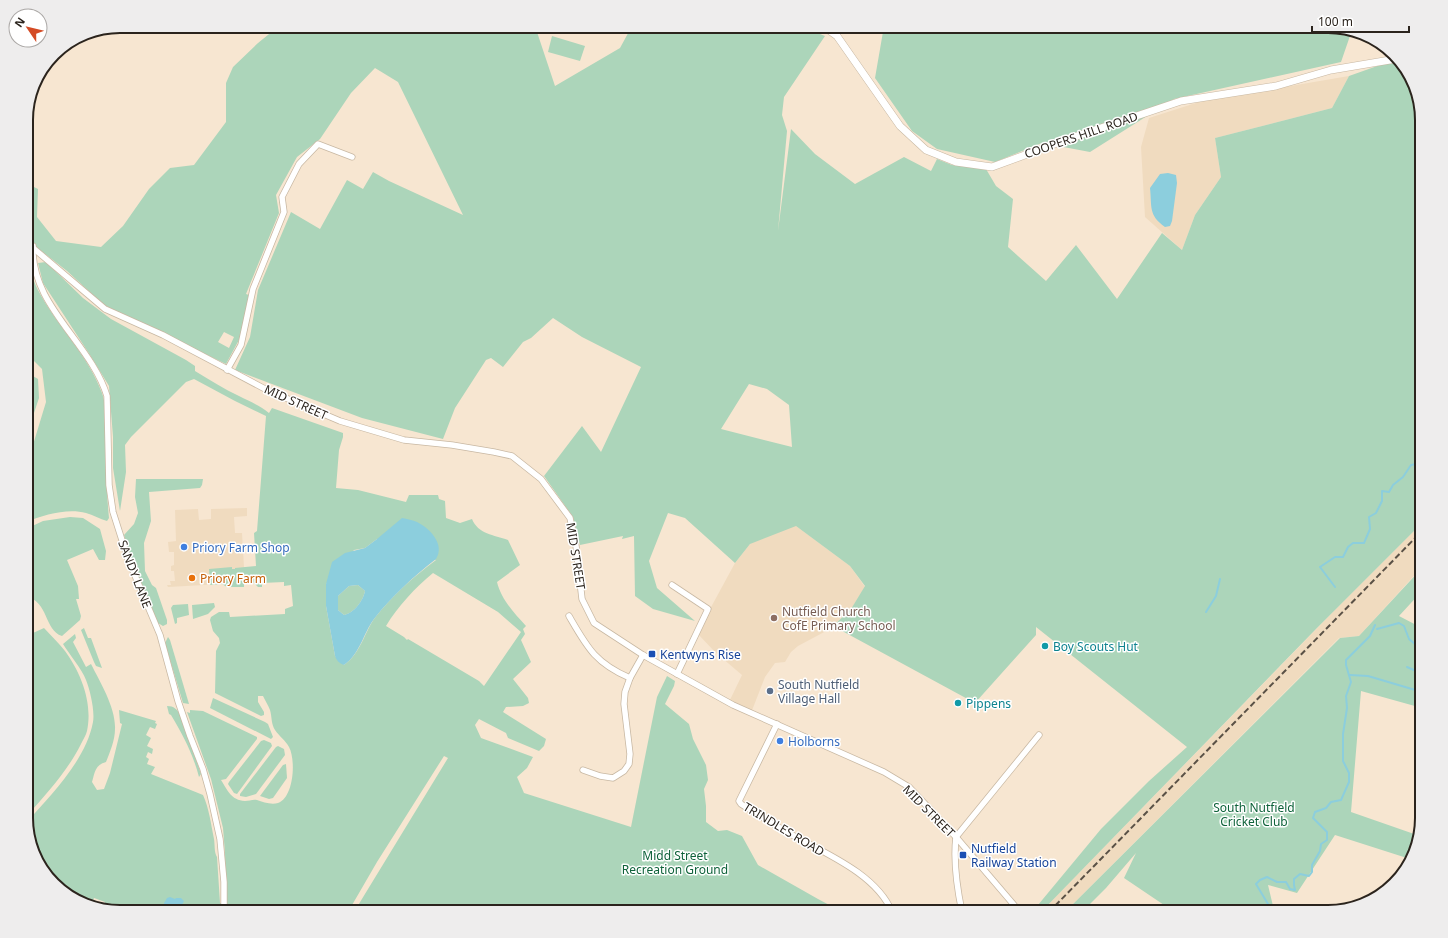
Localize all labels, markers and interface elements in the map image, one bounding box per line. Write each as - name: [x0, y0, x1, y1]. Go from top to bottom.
- north arrow: [8, 8, 48, 48]
- scale bar: [1312, 8, 1409, 34]
- text: 100 m: [1318, 13, 1353, 30]
- text: N: [11, 14, 28, 30]
- street label: COOPERS HILL ROAD: [1022, 108, 1140, 162]
- street label: MID STREET: [262, 380, 331, 424]
- street label: MID STREET: [562, 521, 590, 591]
- street label: SANDY LANE: [114, 537, 156, 611]
- place label: Priory Farm Shop: [192, 539, 290, 556]
- marker: Priory Farm Shop: [179, 542, 189, 552]
- place label: Priory Farm: [200, 570, 266, 587]
- marker: Priory Farm: [187, 573, 197, 583]
- place label: Nutfield Church CofE Primary School: [782, 603, 896, 634]
- marker: Nutfield Church CofE Primary School: [769, 613, 779, 623]
- place label: Boy Scouts Hut: [1053, 638, 1139, 655]
- marker: Boy Scouts Hut: [1040, 641, 1050, 651]
- place label: Kentwyns Rise: [660, 646, 741, 663]
- marker: Kentwyns Rise: [647, 649, 657, 659]
- place label: South Nutfield Village Hall: [778, 676, 859, 707]
- marker: South Nutfield Village Hall: [765, 686, 775, 696]
- place label: Pippens: [966, 695, 1011, 712]
- marker: Pippens: [953, 698, 963, 708]
- place label: Holborns: [788, 733, 840, 750]
- marker: Holborns: [775, 736, 785, 746]
- street label: MID STREET: [899, 781, 959, 841]
- street label: TRINDLES ROAD: [740, 798, 828, 860]
- park label: South Nutfield Cricket Club: [1213, 799, 1295, 830]
- place label: Nutfield Railway Station: [971, 840, 1057, 871]
- park label: Midd Street Recreation Ground: [622, 847, 728, 878]
- marker: Nutfield Railway Station: [958, 850, 968, 860]

